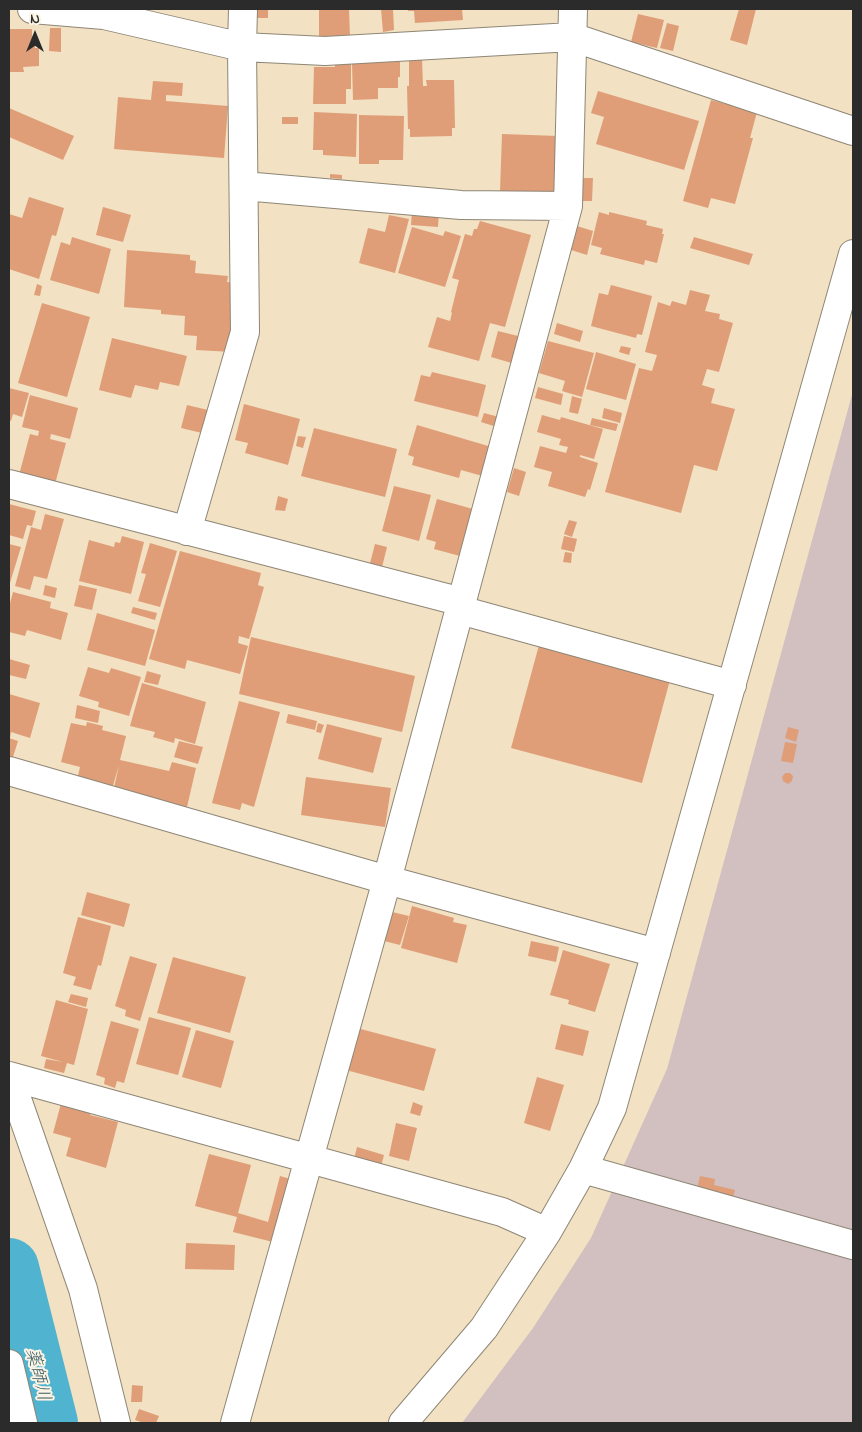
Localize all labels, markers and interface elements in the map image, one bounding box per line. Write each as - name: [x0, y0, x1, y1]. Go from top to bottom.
- text: N: [30, 9, 40, 30]
- north arrow: [10, 10, 60, 60]
- water label: 薬師川: [19, 1346, 53, 1404]

